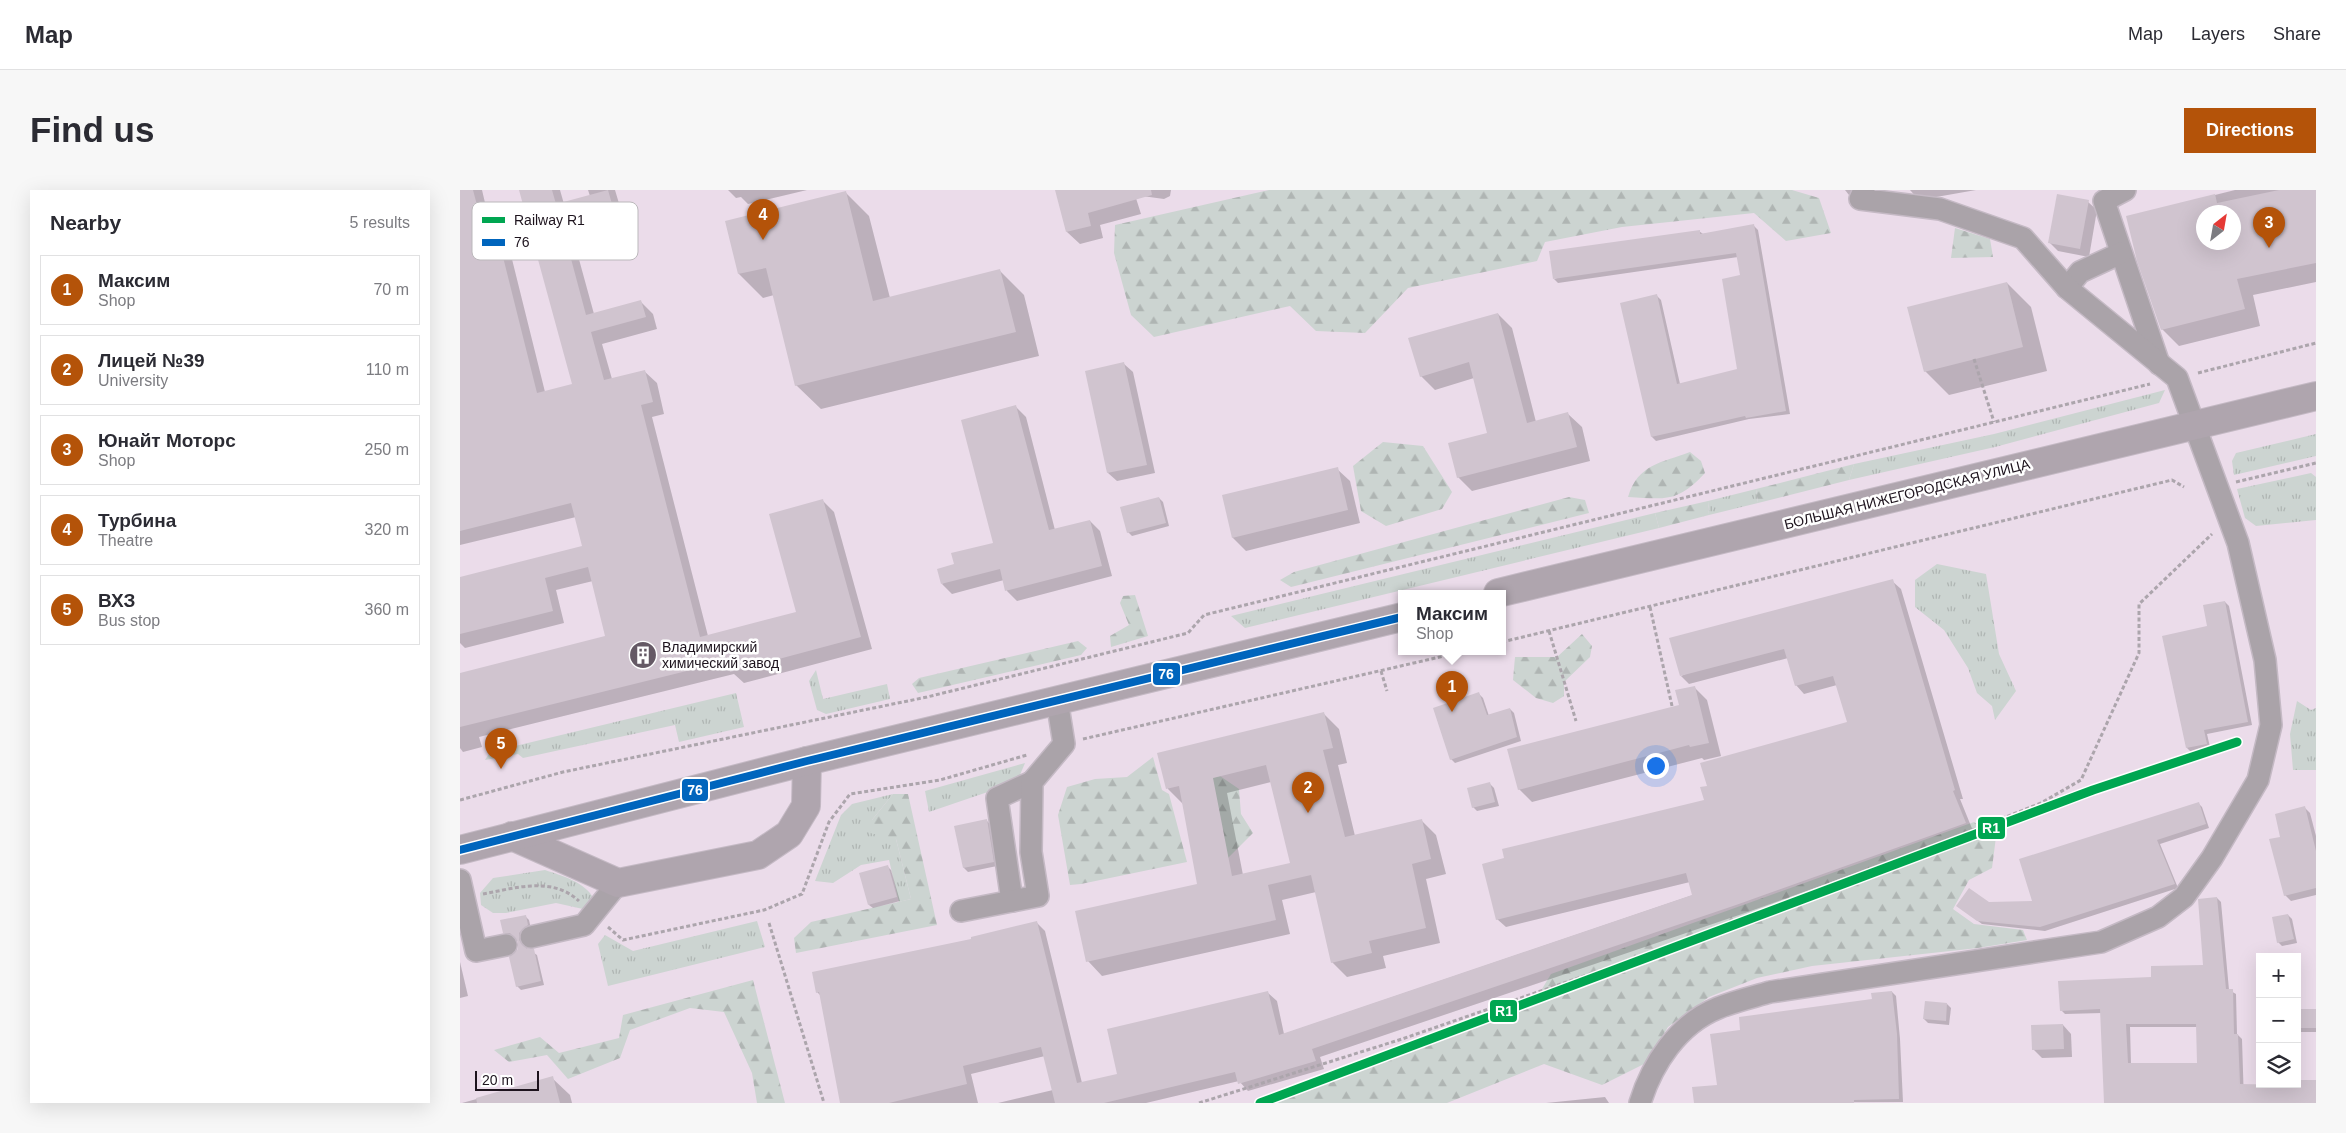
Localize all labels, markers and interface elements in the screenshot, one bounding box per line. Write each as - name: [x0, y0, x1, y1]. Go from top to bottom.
- text: Map: [25, 21, 73, 48]
- text: Map: [2128, 24, 2163, 44]
- text: Layers: [2191, 24, 2245, 44]
- text: Share: [2273, 24, 2321, 44]
- button: Directions: [2184, 108, 2316, 153]
- text: Find us: [30, 110, 154, 149]
- pin: 4: [747, 199, 779, 240]
- legend: [472, 202, 638, 260]
- north arrow: [2196, 205, 2241, 250]
- pin: 3: [2253, 207, 2285, 248]
- text: Nearby: [50, 211, 121, 234]
- text: Railway R1: [514, 212, 585, 228]
- text: 5 results: [350, 214, 410, 231]
- text: 76: [514, 234, 530, 250]
- text: Максим: [98, 270, 170, 291]
- text: 1: [63, 281, 71, 298]
- text: 70 m: [373, 281, 409, 298]
- text: Shop: [98, 292, 135, 309]
- text: Лицей №39: [98, 350, 205, 371]
- text: 2: [63, 361, 71, 378]
- text: 110 m: [366, 361, 409, 378]
- text: University: [98, 372, 168, 389]
- text: Юнайт Моторс: [98, 430, 236, 451]
- text: 3: [63, 441, 71, 458]
- text: 250 m: [365, 441, 409, 458]
- text: Shop: [98, 452, 135, 469]
- street label: БОЛЬШАЯ НИЖЕГОРОДСКАЯ УЛИЦА: [1783, 456, 2032, 532]
- text: Турбина: [98, 510, 176, 531]
- text: 4: [63, 521, 71, 538]
- text: 320 m: [365, 521, 409, 538]
- text: Theatre: [98, 532, 153, 549]
- text: ВХЗ: [98, 590, 135, 611]
- popup: [1398, 590, 1506, 655]
- text: 5: [63, 601, 71, 618]
- text: 360 m: [365, 601, 409, 618]
- text: Максим: [1416, 603, 1488, 624]
- text: Bus stop: [98, 612, 160, 629]
- text: Shop: [1416, 625, 1453, 642]
- place label: Владимирский химический завод: [662, 639, 779, 671]
- building icon: Владимирский химический завод: [628, 640, 658, 670]
- line badge: 76: [1152, 662, 1181, 686]
- text: 76: [1158, 666, 1174, 682]
- pin: 1: [1436, 671, 1468, 712]
- pin: 5: [485, 728, 517, 769]
- your location: [1643, 753, 1669, 779]
- pin: 2: [1292, 772, 1324, 813]
- line badge: 76: [681, 778, 709, 802]
- text: 76: [687, 782, 703, 798]
- line badge: R1: [1977, 816, 2006, 840]
- text: R1: [1982, 820, 2000, 836]
- map controls: [2256, 953, 2301, 1088]
- button: +: [2256, 953, 2301, 998]
- button: −: [2256, 998, 2301, 1043]
- line badge: R1: [1489, 999, 1518, 1023]
- text: R1: [1495, 1003, 1513, 1019]
- button: layers: [2256, 1043, 2301, 1088]
- scale bar: [475, 1068, 539, 1091]
- text: 20 m: [482, 1072, 513, 1088]

